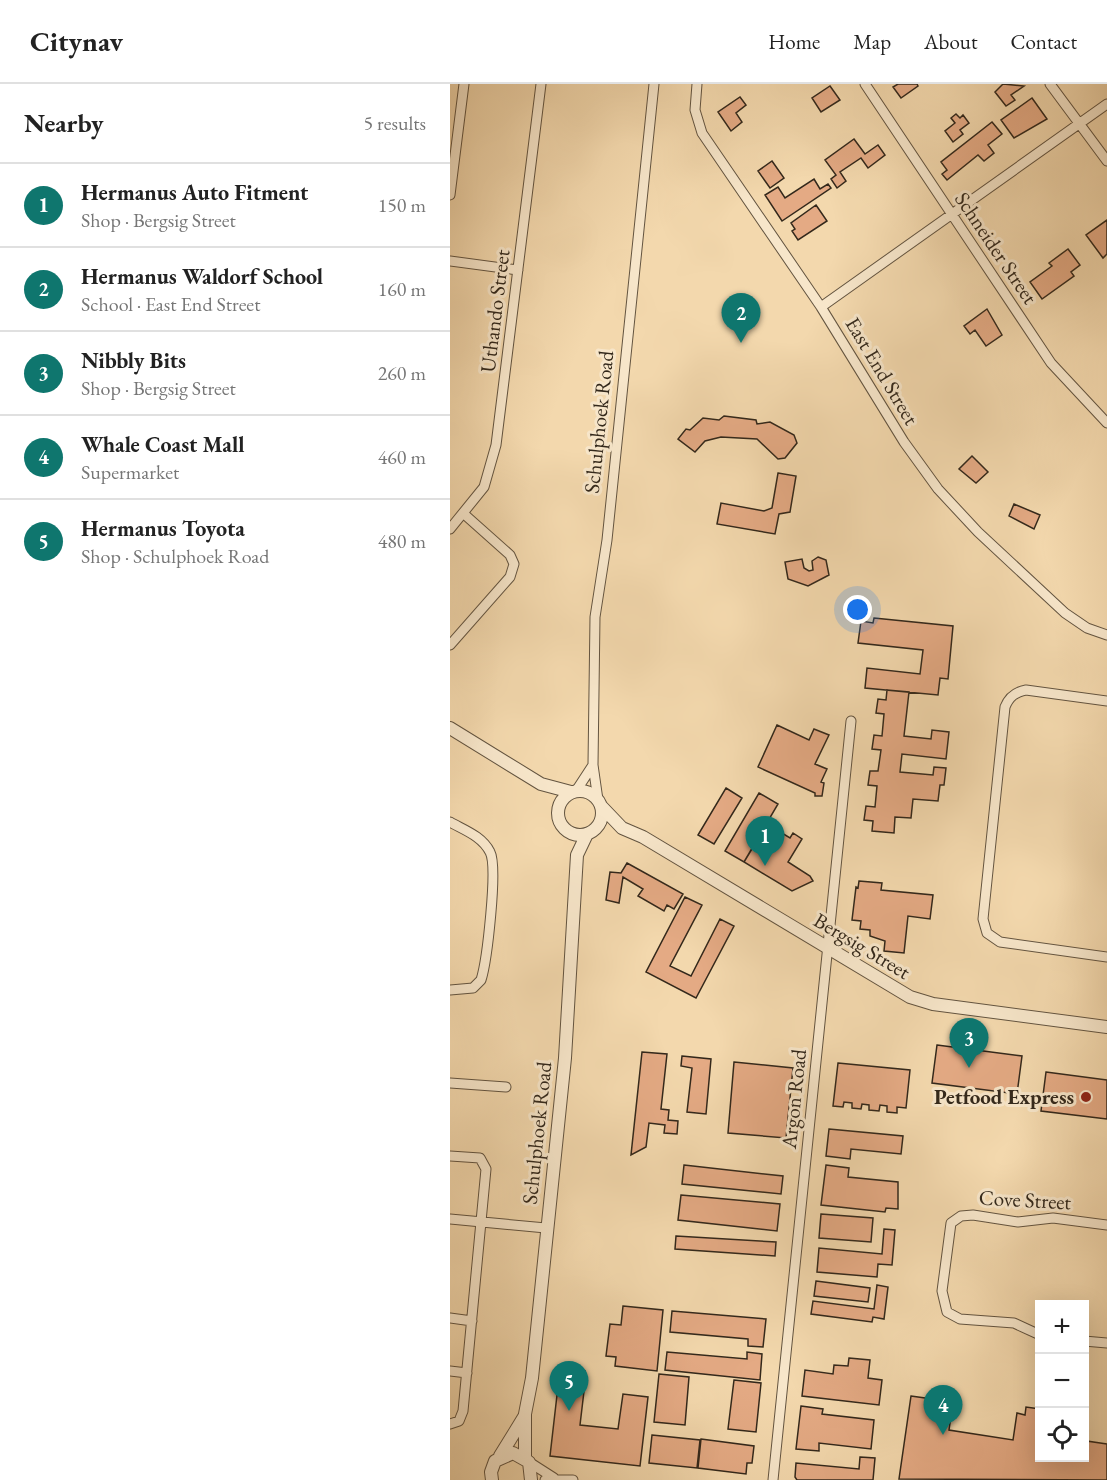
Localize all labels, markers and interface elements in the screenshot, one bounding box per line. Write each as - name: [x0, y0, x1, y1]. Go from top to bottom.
- text: Citynav: [30, 23, 123, 59]
- text: Home: [768, 28, 820, 55]
- text: Map: [853, 28, 891, 55]
- text: About: [924, 28, 977, 55]
- text: Contact: [1010, 28, 1077, 55]
- text: Nearby: [24, 106, 104, 140]
- text: 5 results: [363, 110, 426, 136]
- text: Hermanus Auto Fitment: [81, 178, 308, 207]
- street label: Schneider Street: [949, 186, 1044, 309]
- text: 1: [38, 192, 49, 218]
- text: 150 m: [378, 192, 426, 218]
- text: Shop · Bergsig Street: [81, 207, 236, 233]
- street label: Uthando Street: [474, 247, 515, 374]
- text: Hermanus Waldorf School: [81, 262, 323, 291]
- text: 2: [38, 276, 49, 302]
- text: 160 m: [378, 276, 426, 302]
- text: School · East End Street: [81, 291, 260, 317]
- pin: 2: [722, 294, 760, 343]
- street label: East End Street: [840, 312, 925, 430]
- text: Nibbly Bits: [81, 346, 186, 375]
- street label: Schulphoek Road: [578, 349, 619, 495]
- text: 3: [38, 360, 49, 386]
- text: 260 m: [378, 360, 426, 386]
- text: Shop · Bergsig Street: [81, 375, 236, 401]
- text: Whale Coast Mall: [81, 430, 244, 459]
- text: 4: [38, 444, 49, 470]
- text: 460 m: [378, 444, 426, 470]
- text: Supermarket: [81, 459, 179, 485]
- text: Hermanus Toyota: [81, 514, 245, 543]
- text: 5: [38, 528, 49, 554]
- text: 480 m: [378, 528, 426, 554]
- text: Shop · Schulphoek Road: [81, 543, 269, 569]
- your location: [843, 595, 872, 624]
- pin: 1: [746, 816, 784, 866]
- street label: Bergsig Street: [809, 906, 916, 985]
- pin: 3: [950, 1018, 988, 1068]
- street label: Argon Road: [775, 1047, 812, 1151]
- street label: Schulphoek Road: [516, 1060, 557, 1206]
- place label: Petfood Express: [934, 1083, 1074, 1110]
- marker: Petfood Express: [1079, 1090, 1093, 1104]
- street label: Cove Street: [978, 1184, 1072, 1215]
- map controls: [1035, 1300, 1089, 1462]
- button: +: [1035, 1300, 1089, 1354]
- button: −: [1035, 1354, 1089, 1408]
- pin: 5: [550, 1362, 588, 1411]
- pin: 4: [924, 1386, 962, 1435]
- button: locate: [1035, 1408, 1089, 1462]

